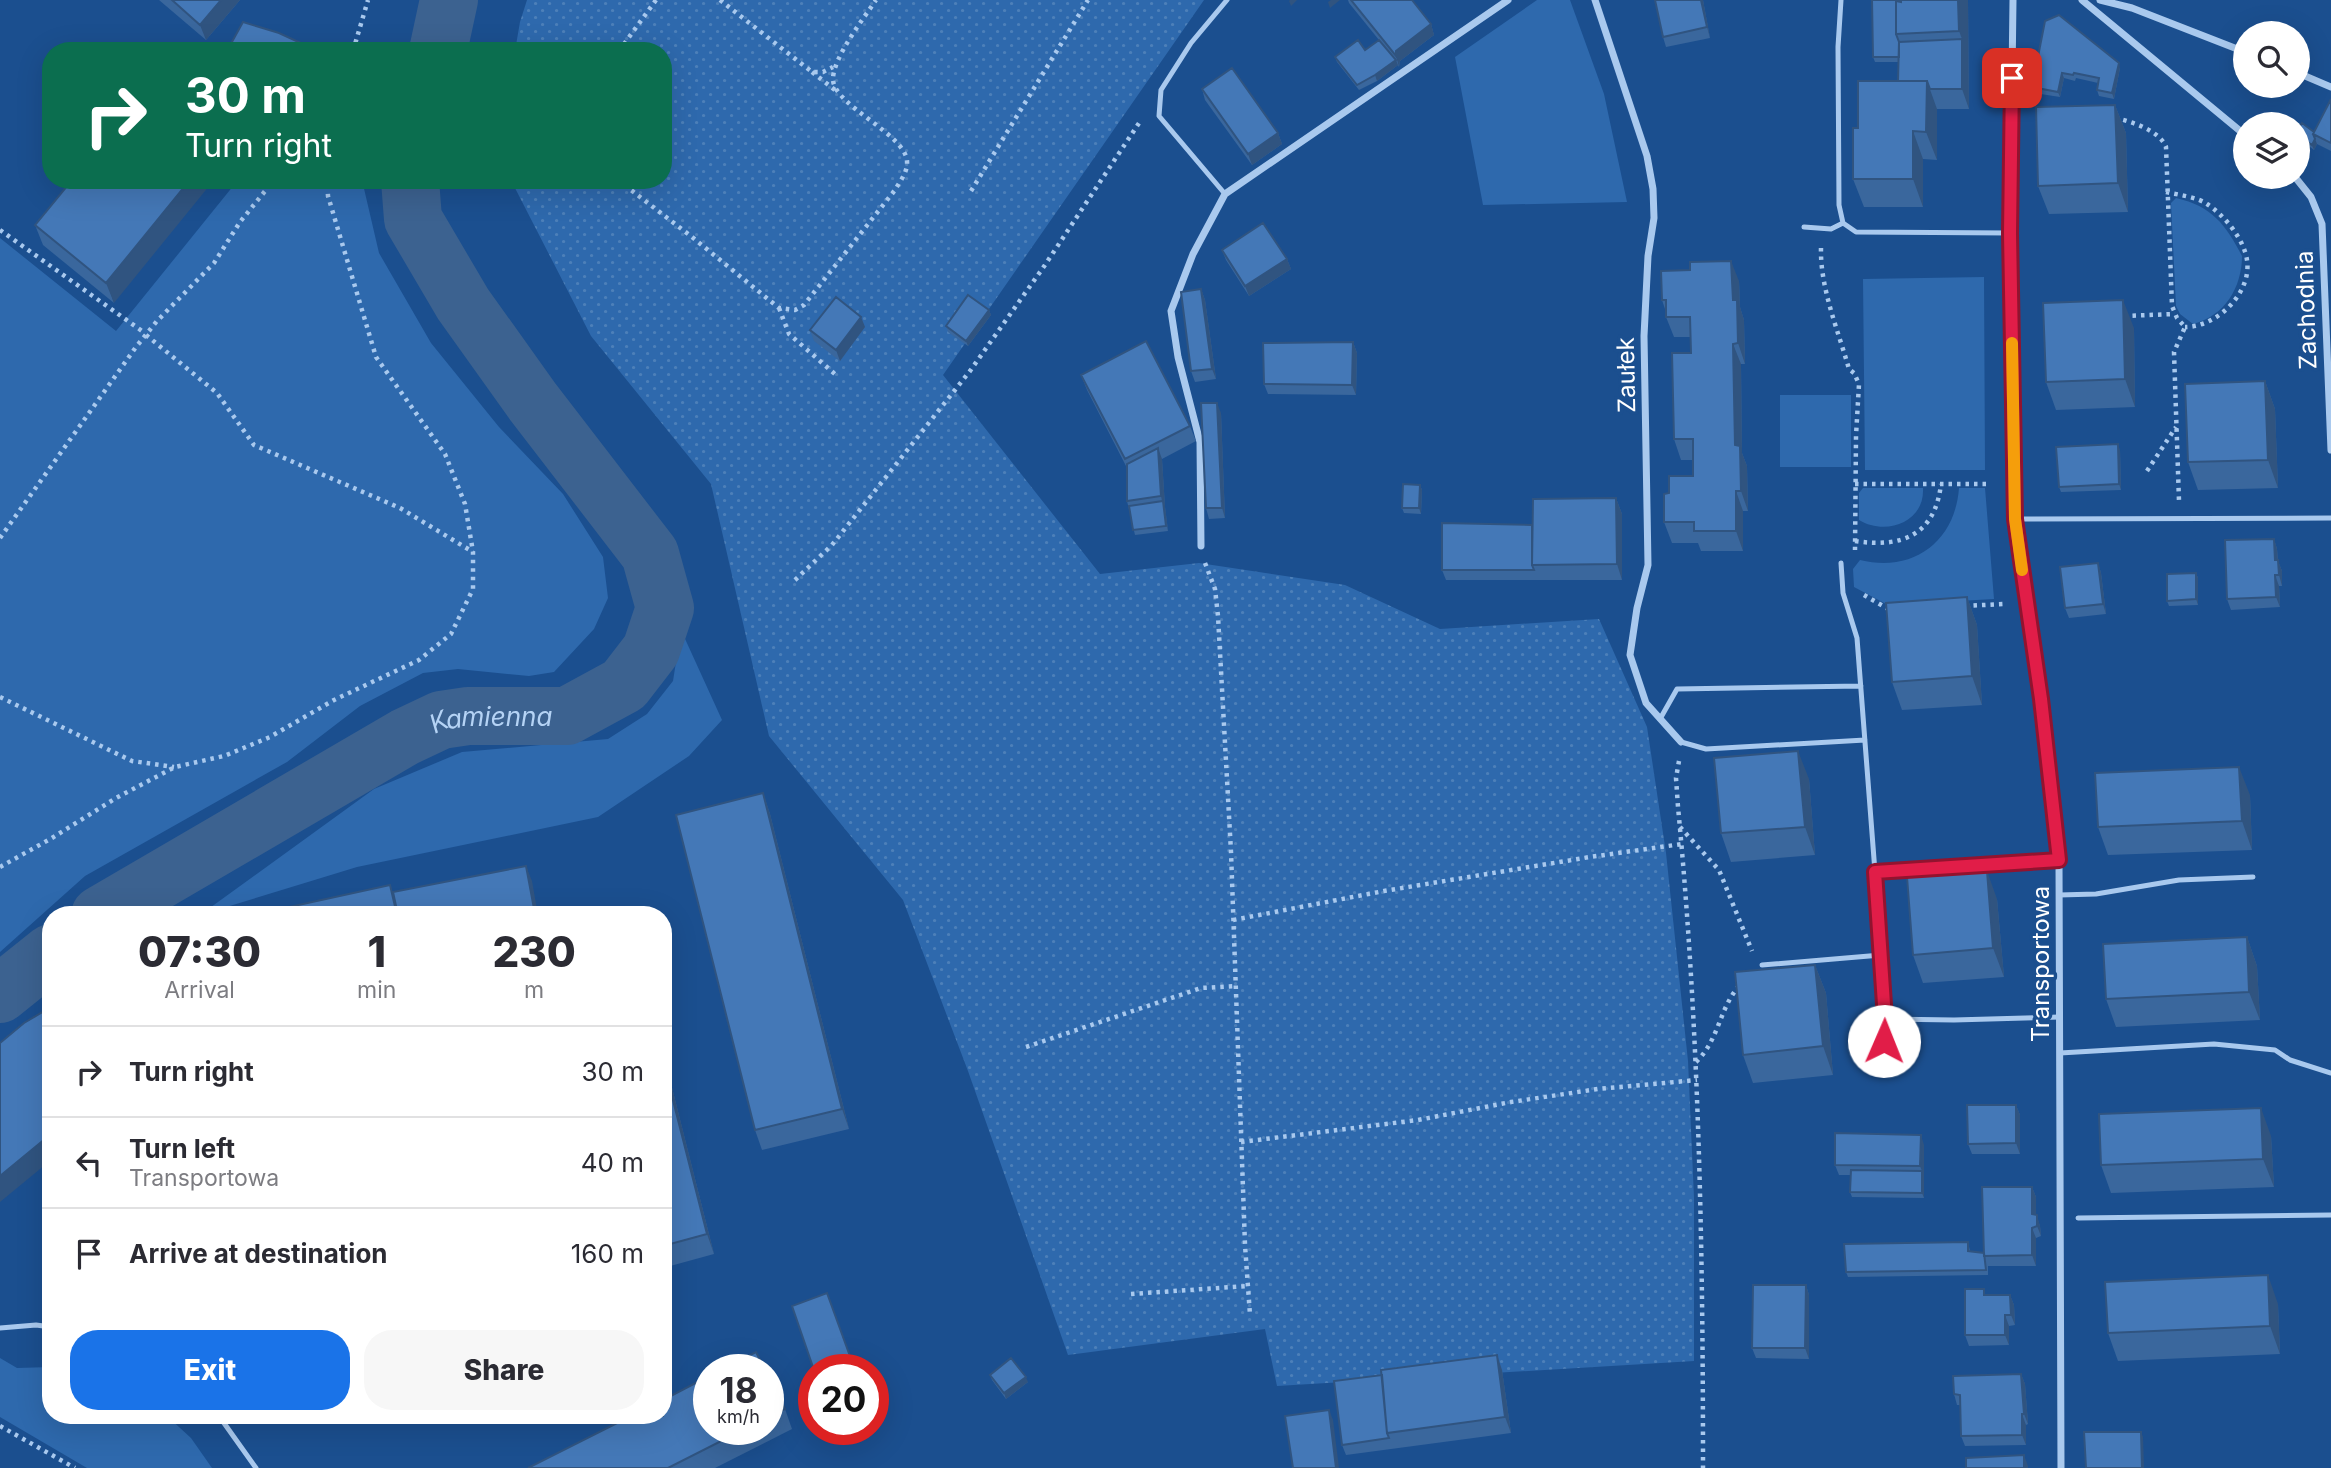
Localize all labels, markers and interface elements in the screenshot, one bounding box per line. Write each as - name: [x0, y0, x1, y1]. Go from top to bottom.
- map controls: [2233, 21, 2310, 189]
- button: search: [2233, 21, 2310, 98]
- pin: [1982, 48, 2042, 108]
- icon: arrive: [1993, 59, 2031, 97]
- text: 30 m: [185, 66, 306, 125]
- icon: right: [70, 70, 161, 161]
- button: layers: [2233, 112, 2310, 189]
- text: Turn right: [185, 126, 332, 165]
- street label: Zachodnia: [2289, 250, 2323, 370]
- street label: Zaułek: [1611, 337, 1641, 413]
- water label: Kamienna: [424, 701, 552, 739]
- street label: Transportowa: [2026, 886, 2055, 1042]
- text: 07:30: [138, 926, 261, 977]
- text: 1: [367, 926, 386, 977]
- text: 230: [492, 926, 576, 977]
- text: Arrival: [164, 976, 235, 1004]
- text: min: [357, 976, 396, 1004]
- text: m: [524, 976, 544, 1004]
- position arrow: [1847, 1004, 1921, 1078]
- icon: right: [70, 1053, 108, 1091]
- text: Turn right: [129, 1056, 254, 1087]
- text: 30 m: [581, 1056, 644, 1087]
- text: Turn left: [129, 1133, 235, 1164]
- icon: left: [70, 1144, 108, 1182]
- text: 40 m: [581, 1147, 644, 1178]
- text: Transportowa: [129, 1164, 279, 1192]
- icon: arrive: [70, 1235, 108, 1273]
- text: Arrive at destination: [129, 1238, 388, 1269]
- text: 160 m: [571, 1238, 644, 1269]
- button: Exit: [70, 1330, 350, 1410]
- button: Share: [364, 1330, 644, 1410]
- speed limit sign: 20: [798, 1354, 889, 1445]
- text: 18: [720, 1369, 757, 1411]
- text: km/h: [717, 1406, 760, 1427]

